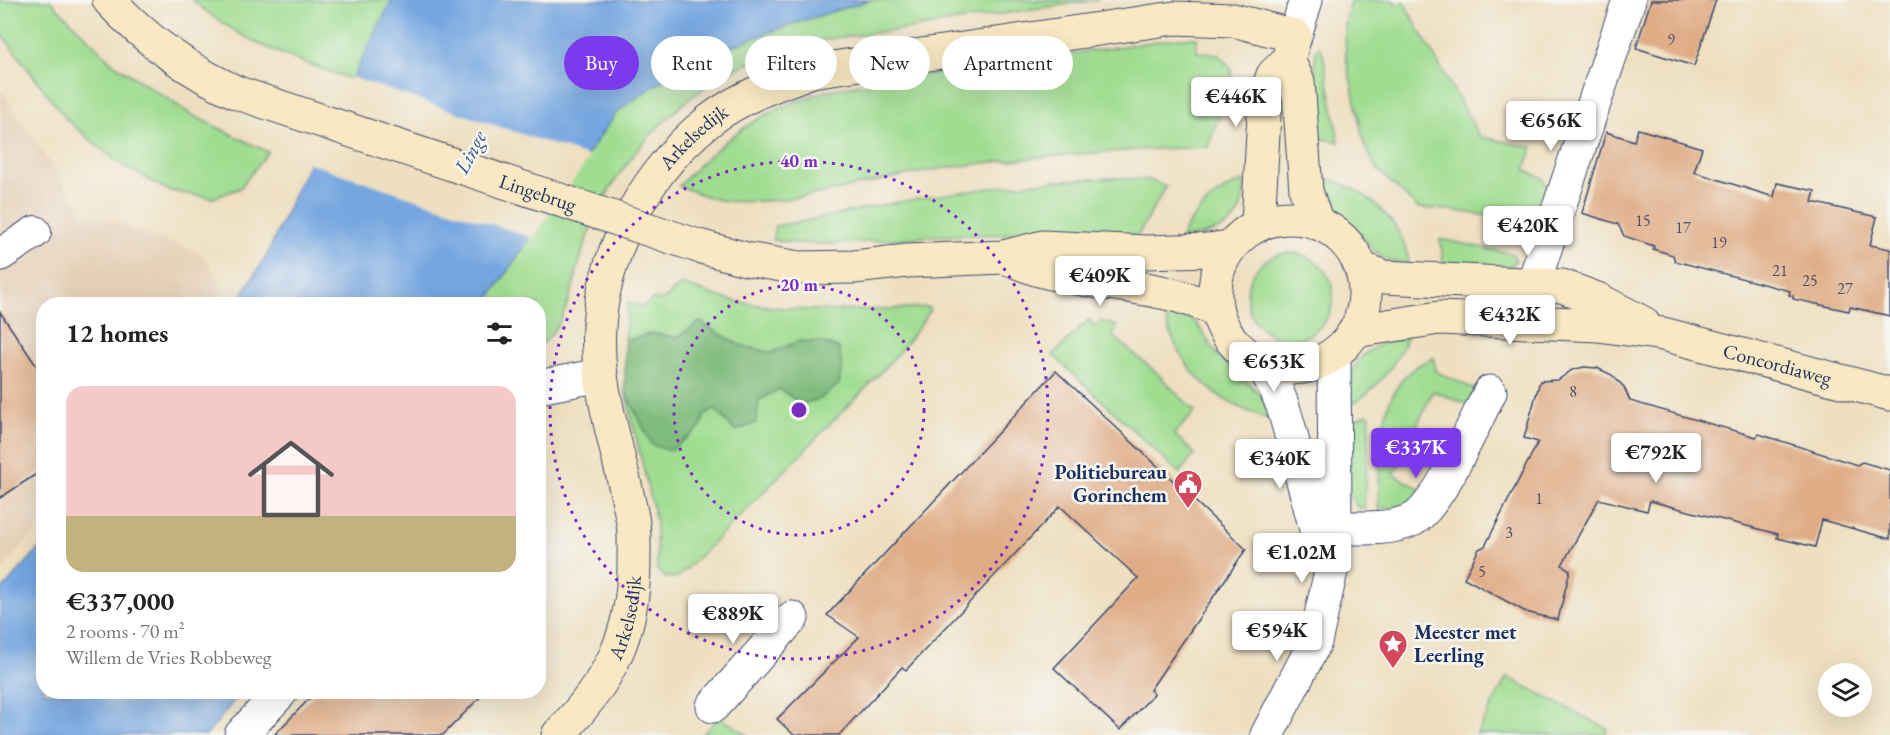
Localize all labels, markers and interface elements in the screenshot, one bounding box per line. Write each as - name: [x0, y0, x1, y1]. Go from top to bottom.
- house number: 9: [1667, 29, 1675, 50]
- chip: Buy: [564, 36, 639, 90]
- chip: Rent: [651, 36, 733, 90]
- chip: Filters: [745, 36, 837, 90]
- chip: New: [849, 36, 930, 90]
- chip: Apartment: [942, 36, 1073, 90]
- pin: €446K: [1194, 77, 1278, 128]
- text: €446K: [1205, 83, 1267, 109]
- street label: Arkelsedijk: [652, 98, 733, 176]
- pin: €656K: [1509, 101, 1593, 152]
- text: €656K: [1520, 107, 1582, 133]
- water label: Linge: [447, 125, 493, 179]
- text: 40 m: [780, 149, 818, 172]
- street label: Lingebrug: [496, 168, 580, 218]
- pin: €420K: [1486, 206, 1570, 257]
- house number: 15: [1635, 210, 1651, 231]
- text: €420K: [1497, 212, 1559, 238]
- house number: 17: [1675, 217, 1691, 238]
- house number: 19: [1711, 232, 1727, 253]
- pin: €409K: [1058, 256, 1142, 307]
- house number: 21: [1772, 260, 1788, 281]
- text: €409K: [1069, 262, 1131, 288]
- house number: 25: [1802, 270, 1818, 291]
- text: 20 m: [780, 273, 818, 296]
- house number: 27: [1837, 278, 1853, 299]
- pin: €432K: [1468, 295, 1552, 346]
- text: €432K: [1479, 301, 1541, 327]
- text: 12 homes: [66, 316, 168, 350]
- icon: filters: [483, 317, 516, 350]
- street label: Concordiaweg: [1720, 337, 1835, 391]
- pin: €653K: [1232, 342, 1316, 393]
- text: €653K: [1243, 348, 1305, 374]
- house number: 8: [1569, 381, 1577, 402]
- centre of rings: [789, 400, 809, 420]
- icon: home: [237, 425, 345, 533]
- pin: €337K: [1374, 428, 1458, 479]
- pin: €792K: [1614, 433, 1698, 484]
- text: €337K: [1385, 434, 1447, 460]
- pin: €340K: [1238, 439, 1322, 490]
- text: €792K: [1625, 439, 1687, 465]
- text: €340K: [1249, 445, 1311, 471]
- place label: Politiebureau Gorinchem: [1055, 459, 1167, 508]
- public building icon: Politiebureau Gorinchem: [1172, 468, 1204, 510]
- house number: 1: [1535, 488, 1543, 509]
- house number: 3: [1505, 522, 1513, 543]
- pin: €1.02M: [1253, 533, 1351, 584]
- text: €1.02M: [1267, 539, 1337, 565]
- house number: 5: [1478, 561, 1486, 582]
- street label: Arkelsedijk: [602, 574, 647, 665]
- text: €337,000: [66, 584, 174, 618]
- pin: €889K: [691, 594, 775, 645]
- text: €889K: [702, 600, 764, 626]
- pin: €594K: [1235, 611, 1319, 662]
- text: €594K: [1246, 617, 1308, 643]
- text: 2 rooms · 70 m²: [66, 618, 185, 644]
- place label: Meester met Leerling: [1414, 619, 1517, 668]
- place icon: Meester met Leerling: [1377, 628, 1409, 670]
- text: Willem de Vries Robbeweg: [66, 644, 271, 670]
- map controls: [1818, 663, 1872, 717]
- button: layers: [1818, 663, 1872, 717]

